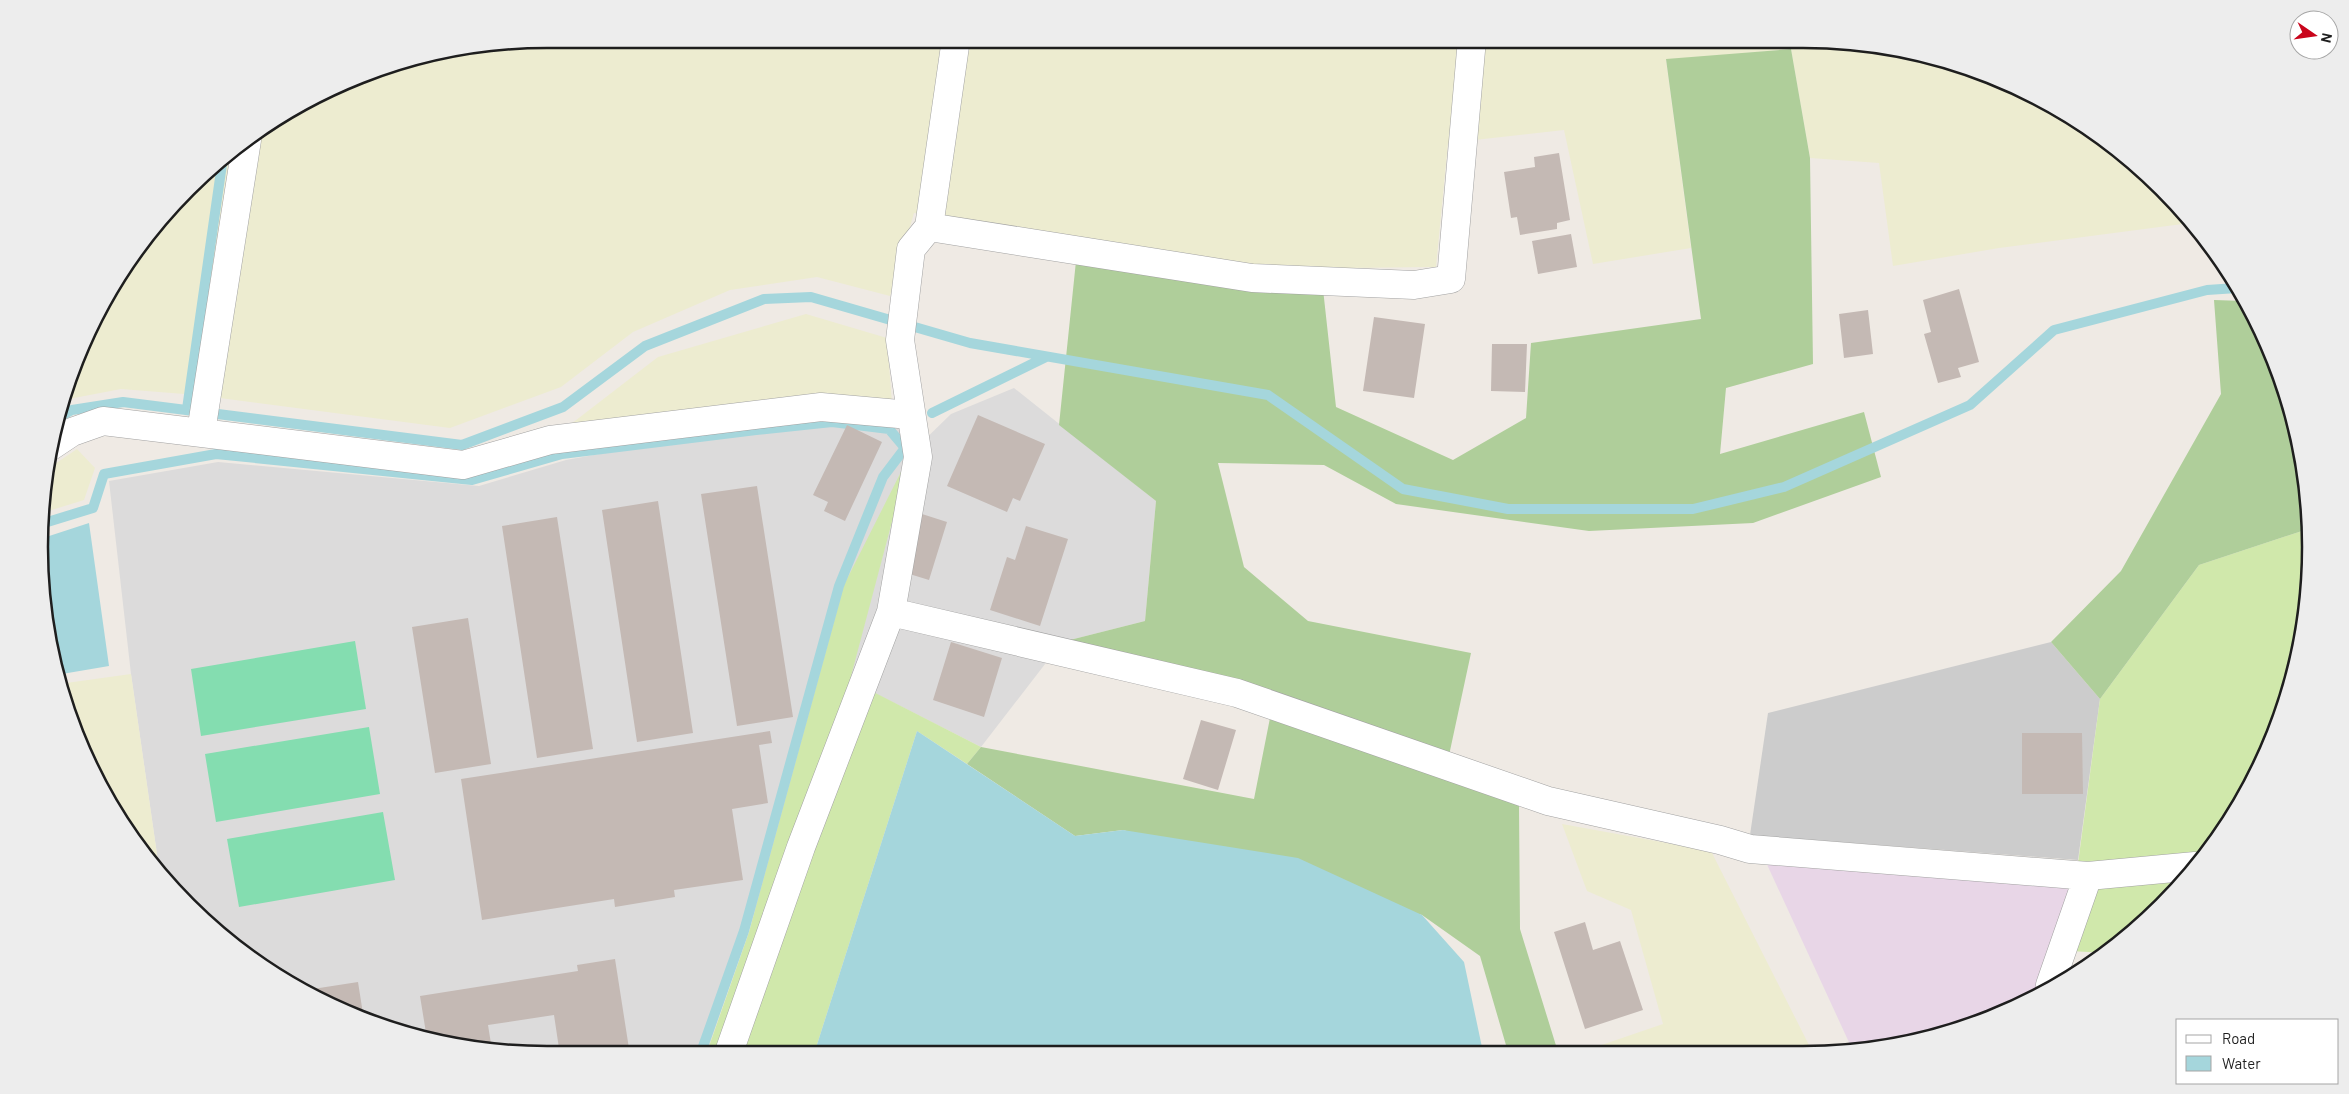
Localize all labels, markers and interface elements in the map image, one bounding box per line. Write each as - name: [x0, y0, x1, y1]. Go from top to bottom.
- north arrow: [2289, 10, 2339, 60]
- text: N: [2318, 32, 2336, 44]
- legend: [2176, 1019, 2339, 1084]
- text: Road: [2222, 1029, 2255, 1047]
- text: Water: [2222, 1054, 2261, 1072]

